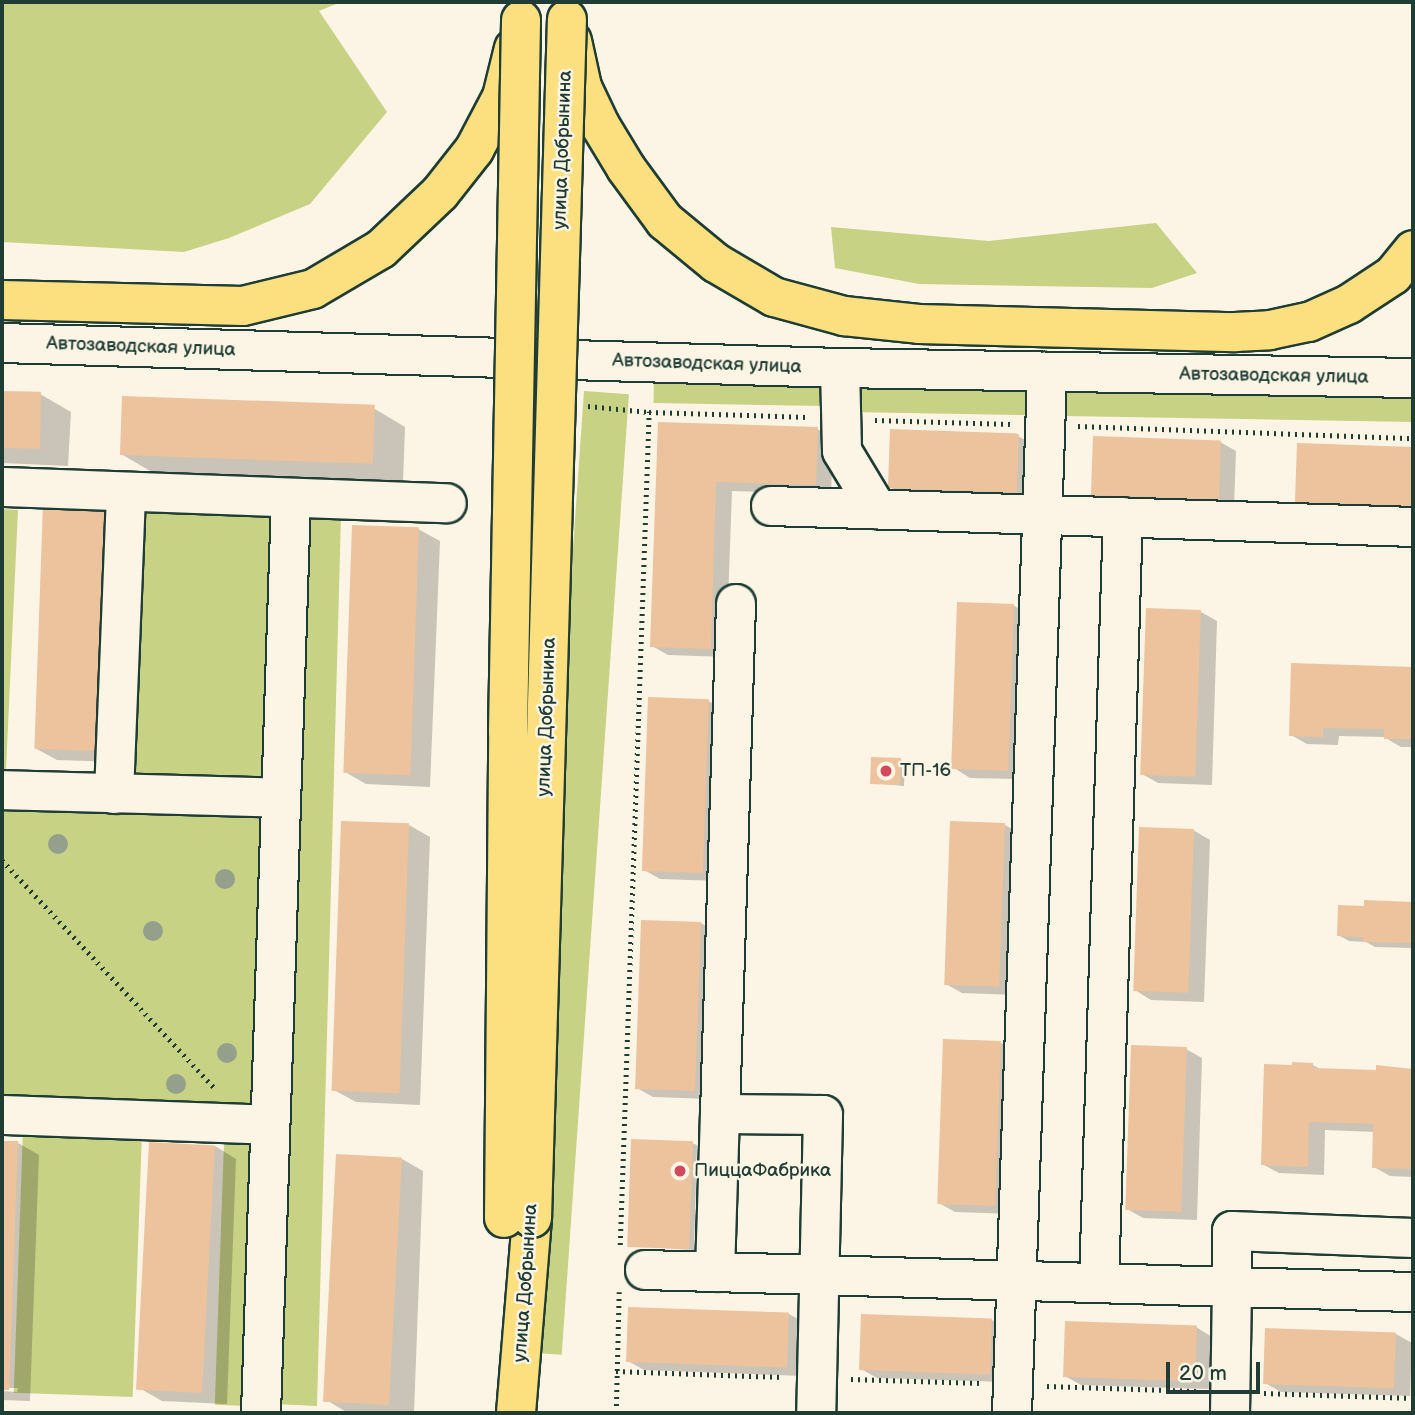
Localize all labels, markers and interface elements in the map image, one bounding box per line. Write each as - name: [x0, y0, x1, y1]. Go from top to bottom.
- street label: улица Добрынина: [549, 70, 577, 230]
- street label: Автозаводская улица: [46, 332, 236, 362]
- street label: Автозаводская улица: [612, 349, 802, 379]
- street label: Автозаводская улица: [1179, 363, 1369, 389]
- street label: улица Добрынина: [533, 637, 561, 797]
- place label: ТП-16: [900, 760, 951, 782]
- marker: ТП-16: [878, 763, 894, 779]
- place label: ПиццаФабрика: [694, 1160, 831, 1182]
- marker: ПиццаФабрика: [672, 1163, 688, 1179]
- street label: улица Добрынина: [509, 1203, 543, 1363]
- scale bar: [1170, 1348, 1264, 1392]
- text: 20 m: [1179, 1361, 1227, 1386]

